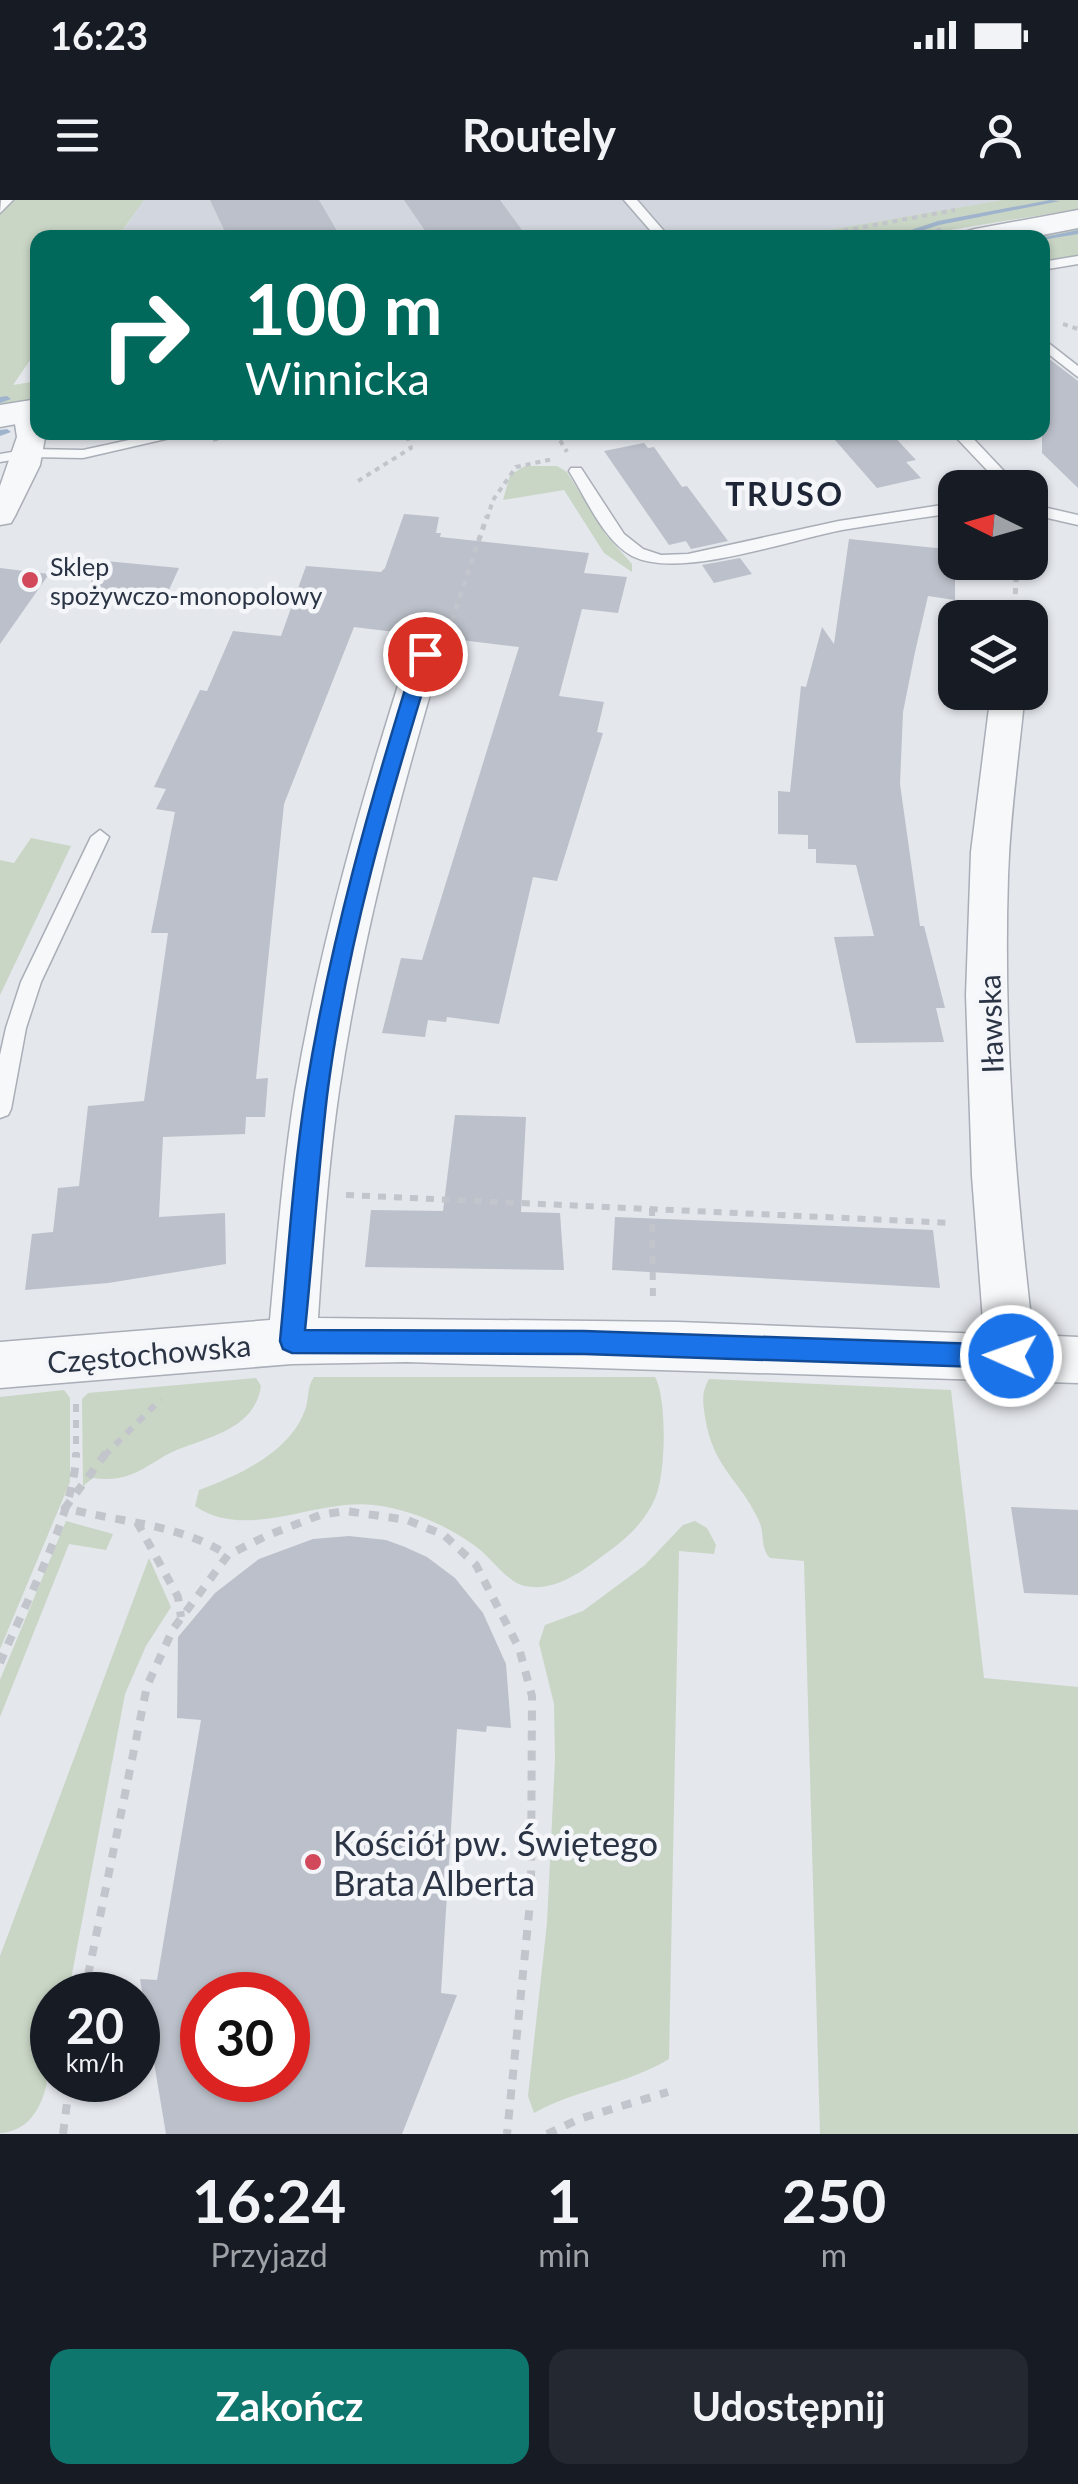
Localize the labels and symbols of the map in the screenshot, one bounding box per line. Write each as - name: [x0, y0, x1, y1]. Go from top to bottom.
- north arrow: [938, 470, 1048, 580]
- district label: TRUSO: [725, 474, 845, 513]
- place label: Sklep spożywczo-monopolowy: [50, 551, 322, 610]
- marker: Sklep spożywczo-monopolowy: [19, 569, 41, 591]
- pin: [383, 612, 468, 697]
- street label: Iławska: [970, 974, 1010, 1074]
- position arrow: [959, 1304, 1063, 1408]
- street label: Częstochowska: [46, 1326, 252, 1380]
- place label: Kościół pw. Świętego Brata Alberta: [333, 1821, 658, 1903]
- marker: Kościół pw. Świętego Brata Alberta: [302, 1851, 324, 1873]
- speed limit sign: 30: [180, 1972, 310, 2102]

